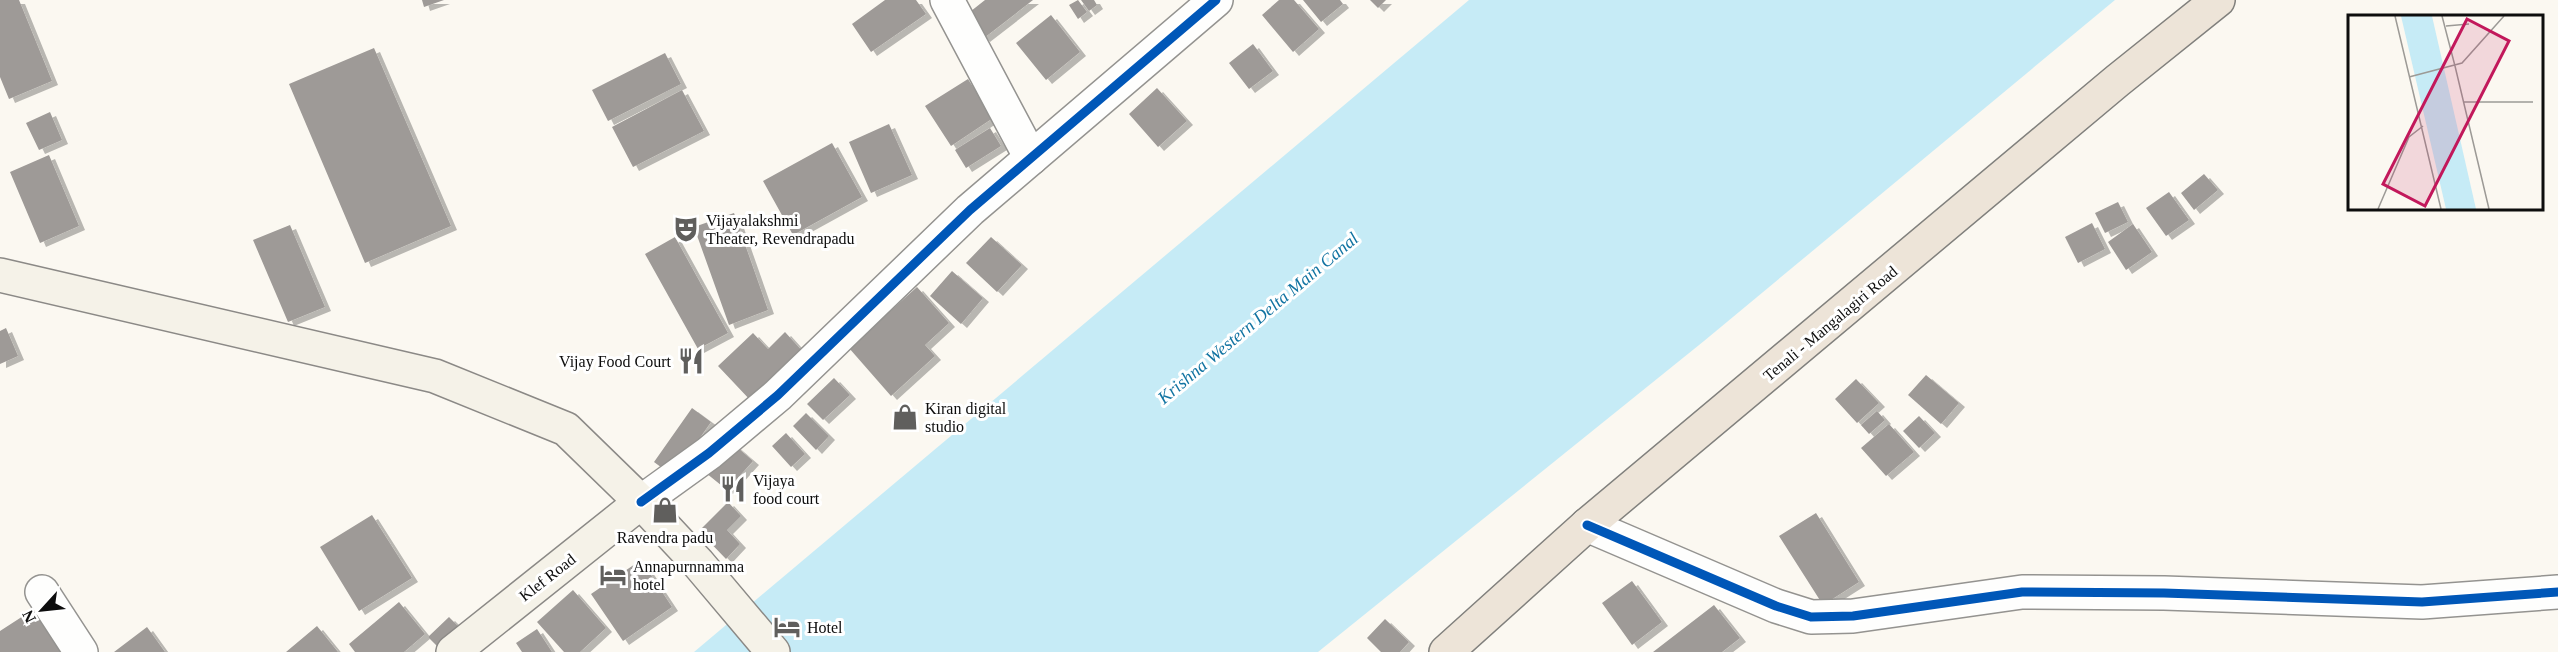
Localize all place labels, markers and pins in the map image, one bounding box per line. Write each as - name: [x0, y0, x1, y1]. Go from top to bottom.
- place label: Vijayalakshmi Theater, Revendrapadu: [706, 212, 855, 248]
- theatre icon: Vijayalakshmi Theater, Revendrapadu: [671, 214, 701, 244]
- restaurant icon: Vijay Food Court: [676, 346, 706, 376]
- place label: Vijay Food Court: [559, 353, 672, 371]
- place label: Kiran digital studio: [925, 400, 1007, 435]
- shop icon: Kiran digital studio: [890, 402, 920, 432]
- place label: Vijaya food court: [753, 472, 820, 507]
- restaurant icon: Vijaya food court: [718, 474, 748, 504]
- shop icon: Ravendra padu: [650, 495, 680, 525]
- place label: Ravendra padu: [617, 529, 713, 547]
- place label: Annapurnnamma hotel: [633, 558, 744, 593]
- hotel icon: Annapurnnamma hotel: [598, 560, 628, 590]
- hotel icon: Hotel: [772, 612, 802, 642]
- place label: Hotel: [807, 619, 843, 636]

